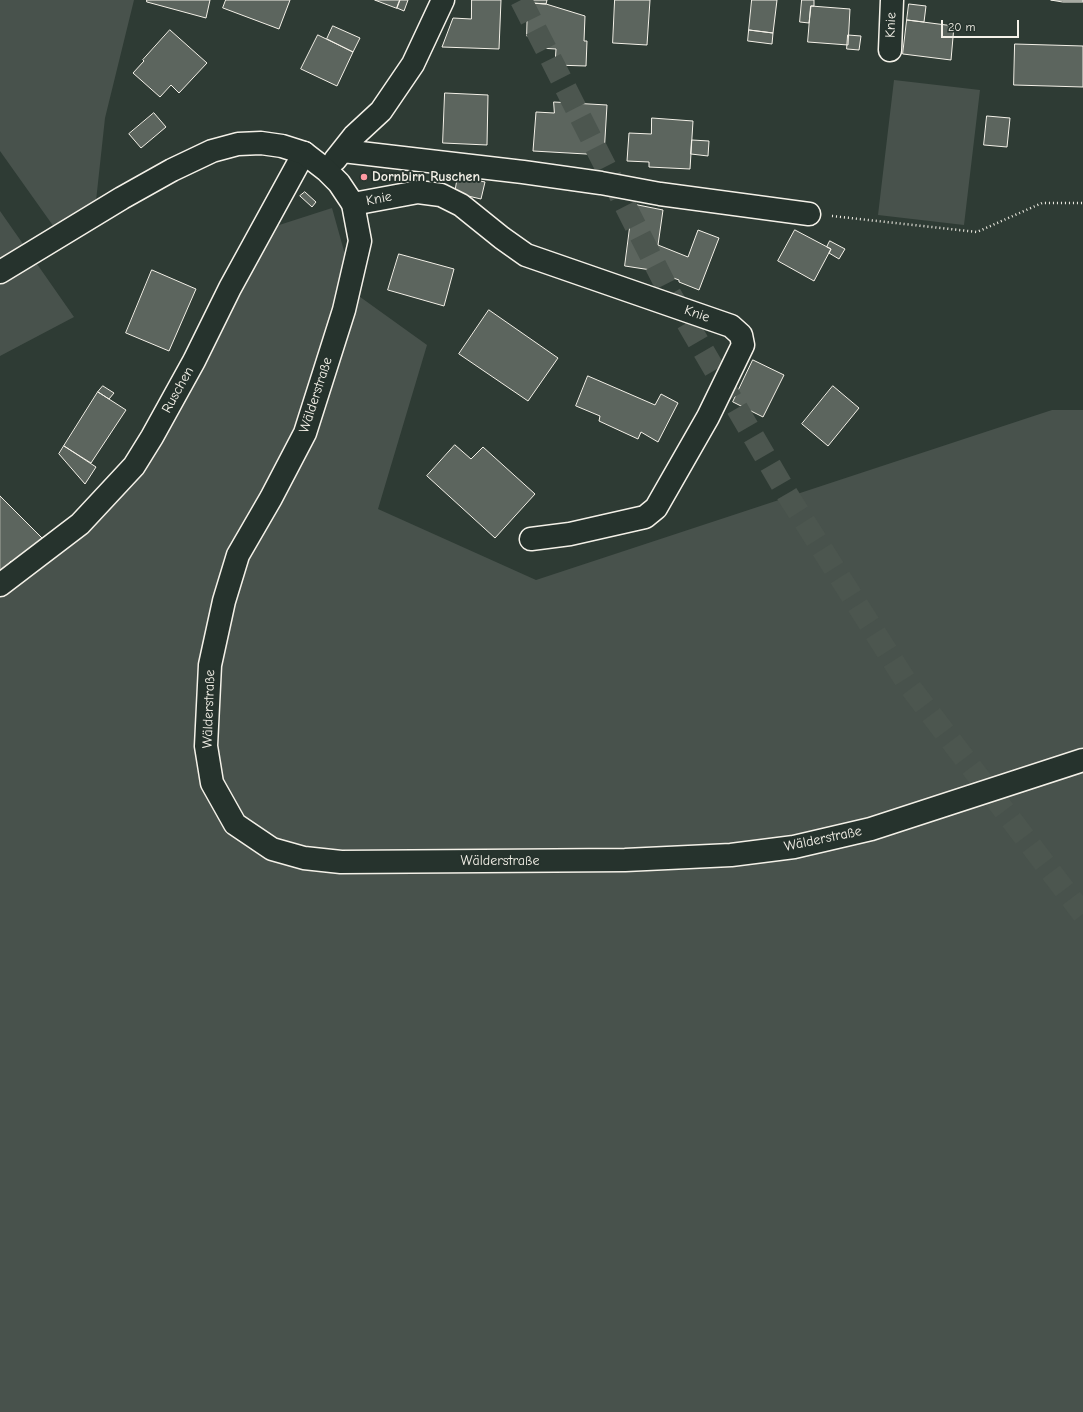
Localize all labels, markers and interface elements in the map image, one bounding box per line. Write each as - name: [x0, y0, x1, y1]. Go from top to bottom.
- street label: Knie: [882, 12, 900, 38]
- scale bar: [943, 12, 1021, 38]
- text: 20 m: [948, 20, 976, 34]
- place label: Dornbirn Ruschen: [372, 169, 480, 185]
- marker: Dornbirn Ruschen: [359, 172, 369, 182]
- street label: Knie: [365, 188, 393, 210]
- street label: Knie: [682, 302, 712, 326]
- street label: Wälderstraße: [296, 355, 336, 435]
- street label: Ruschen: [158, 364, 198, 416]
- street label: Wälderstraße: [199, 669, 219, 749]
- street label: Wälderstraße: [783, 823, 863, 855]
- street label: Wälderstraße: [461, 853, 539, 869]

